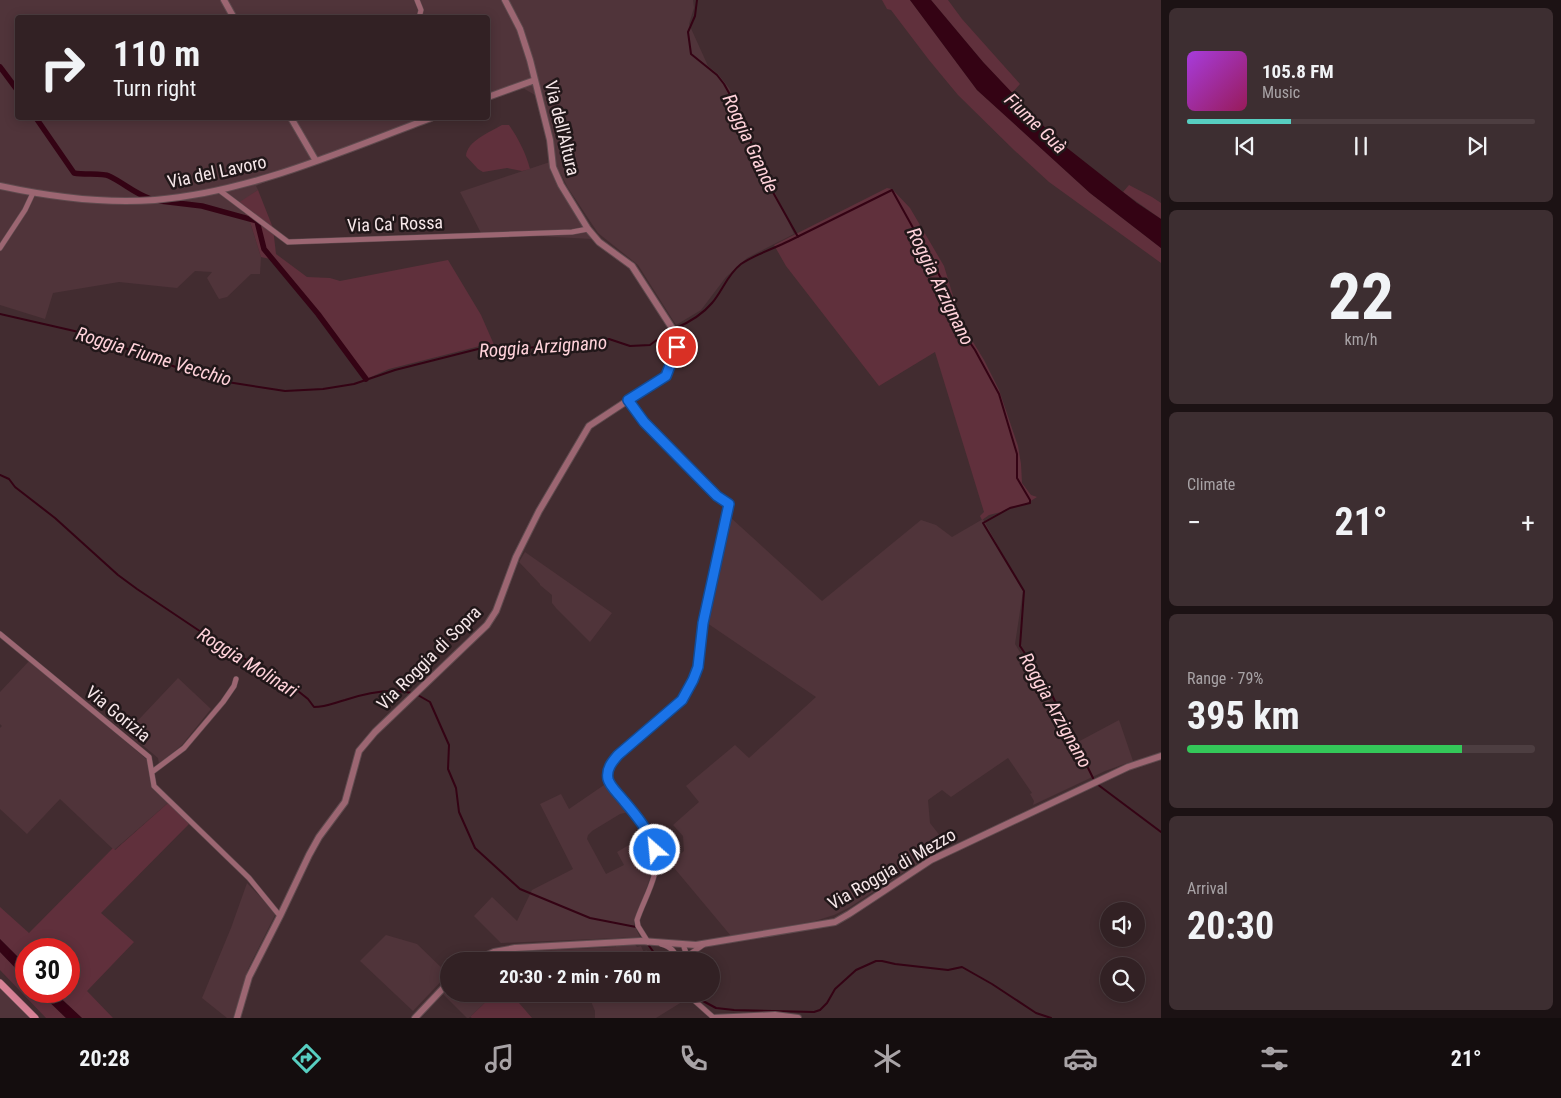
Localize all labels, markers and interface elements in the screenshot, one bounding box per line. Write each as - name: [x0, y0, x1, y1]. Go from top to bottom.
- text: 110 m: [113, 34, 200, 75]
- icon: right: [30, 35, 95, 100]
- text: 105.8 FM: [1262, 60, 1334, 83]
- text: Turn right: [113, 76, 196, 101]
- street label: Via dell'Altura: [541, 78, 584, 177]
- text: Music: [1262, 83, 1300, 102]
- water label: Fiume Guà: [1000, 88, 1072, 159]
- water label: Roggia Grande: [718, 90, 783, 196]
- icon: previous: [1231, 132, 1259, 160]
- icon: pause: [1347, 132, 1375, 160]
- icon: next: [1463, 132, 1491, 160]
- street label: Via del Lavoro: [166, 151, 268, 192]
- street label: Via Ca' Rossa: [347, 211, 443, 236]
- water label: Roggia Arzignano: [902, 224, 979, 349]
- text: 22: [1328, 259, 1394, 335]
- water label: Roggia Fiume Vecchio: [73, 322, 234, 391]
- pin: [656, 326, 698, 368]
- text: km/h: [1345, 330, 1377, 349]
- water label: Roggia Arzignano: [478, 331, 608, 362]
- icon: arrive: [663, 333, 691, 361]
- text: Climate: [1187, 475, 1235, 494]
- text: 21°: [1334, 500, 1388, 544]
- text: −: [1187, 506, 1201, 539]
- text: +: [1521, 506, 1535, 539]
- street label: Via Roggia di Sopra: [372, 601, 485, 714]
- water label: Roggia Molinari: [193, 623, 303, 703]
- water label: Roggia Arzignano: [1014, 649, 1097, 772]
- text: Range · 79%: [1187, 669, 1263, 688]
- street label: Via Gorizia: [82, 681, 155, 746]
- text: 395 km: [1187, 694, 1300, 738]
- position arrow: [628, 823, 680, 875]
- street label: Via Roggia di Mezzo: [824, 823, 959, 914]
- text: Arrival: [1187, 879, 1228, 898]
- map controls: [1100, 902, 1145, 1002]
- button: sound: [1100, 902, 1145, 947]
- text: 20:30: [1187, 904, 1274, 948]
- speed limit sign: 30: [15, 938, 80, 1003]
- button: search: [1100, 957, 1145, 1002]
- text: 20:30 · 2 min · 760 m: [499, 965, 661, 988]
- icon: directions: [289, 1041, 324, 1076]
- icon: music: [482, 1041, 517, 1076]
- icon: phone: [676, 1041, 711, 1076]
- icon: climate: [870, 1041, 905, 1076]
- icon: car: [1063, 1041, 1098, 1076]
- icon: filters: [1257, 1041, 1292, 1076]
- text: 20:28: [79, 1046, 130, 1071]
- text: 21°: [1451, 1046, 1482, 1071]

